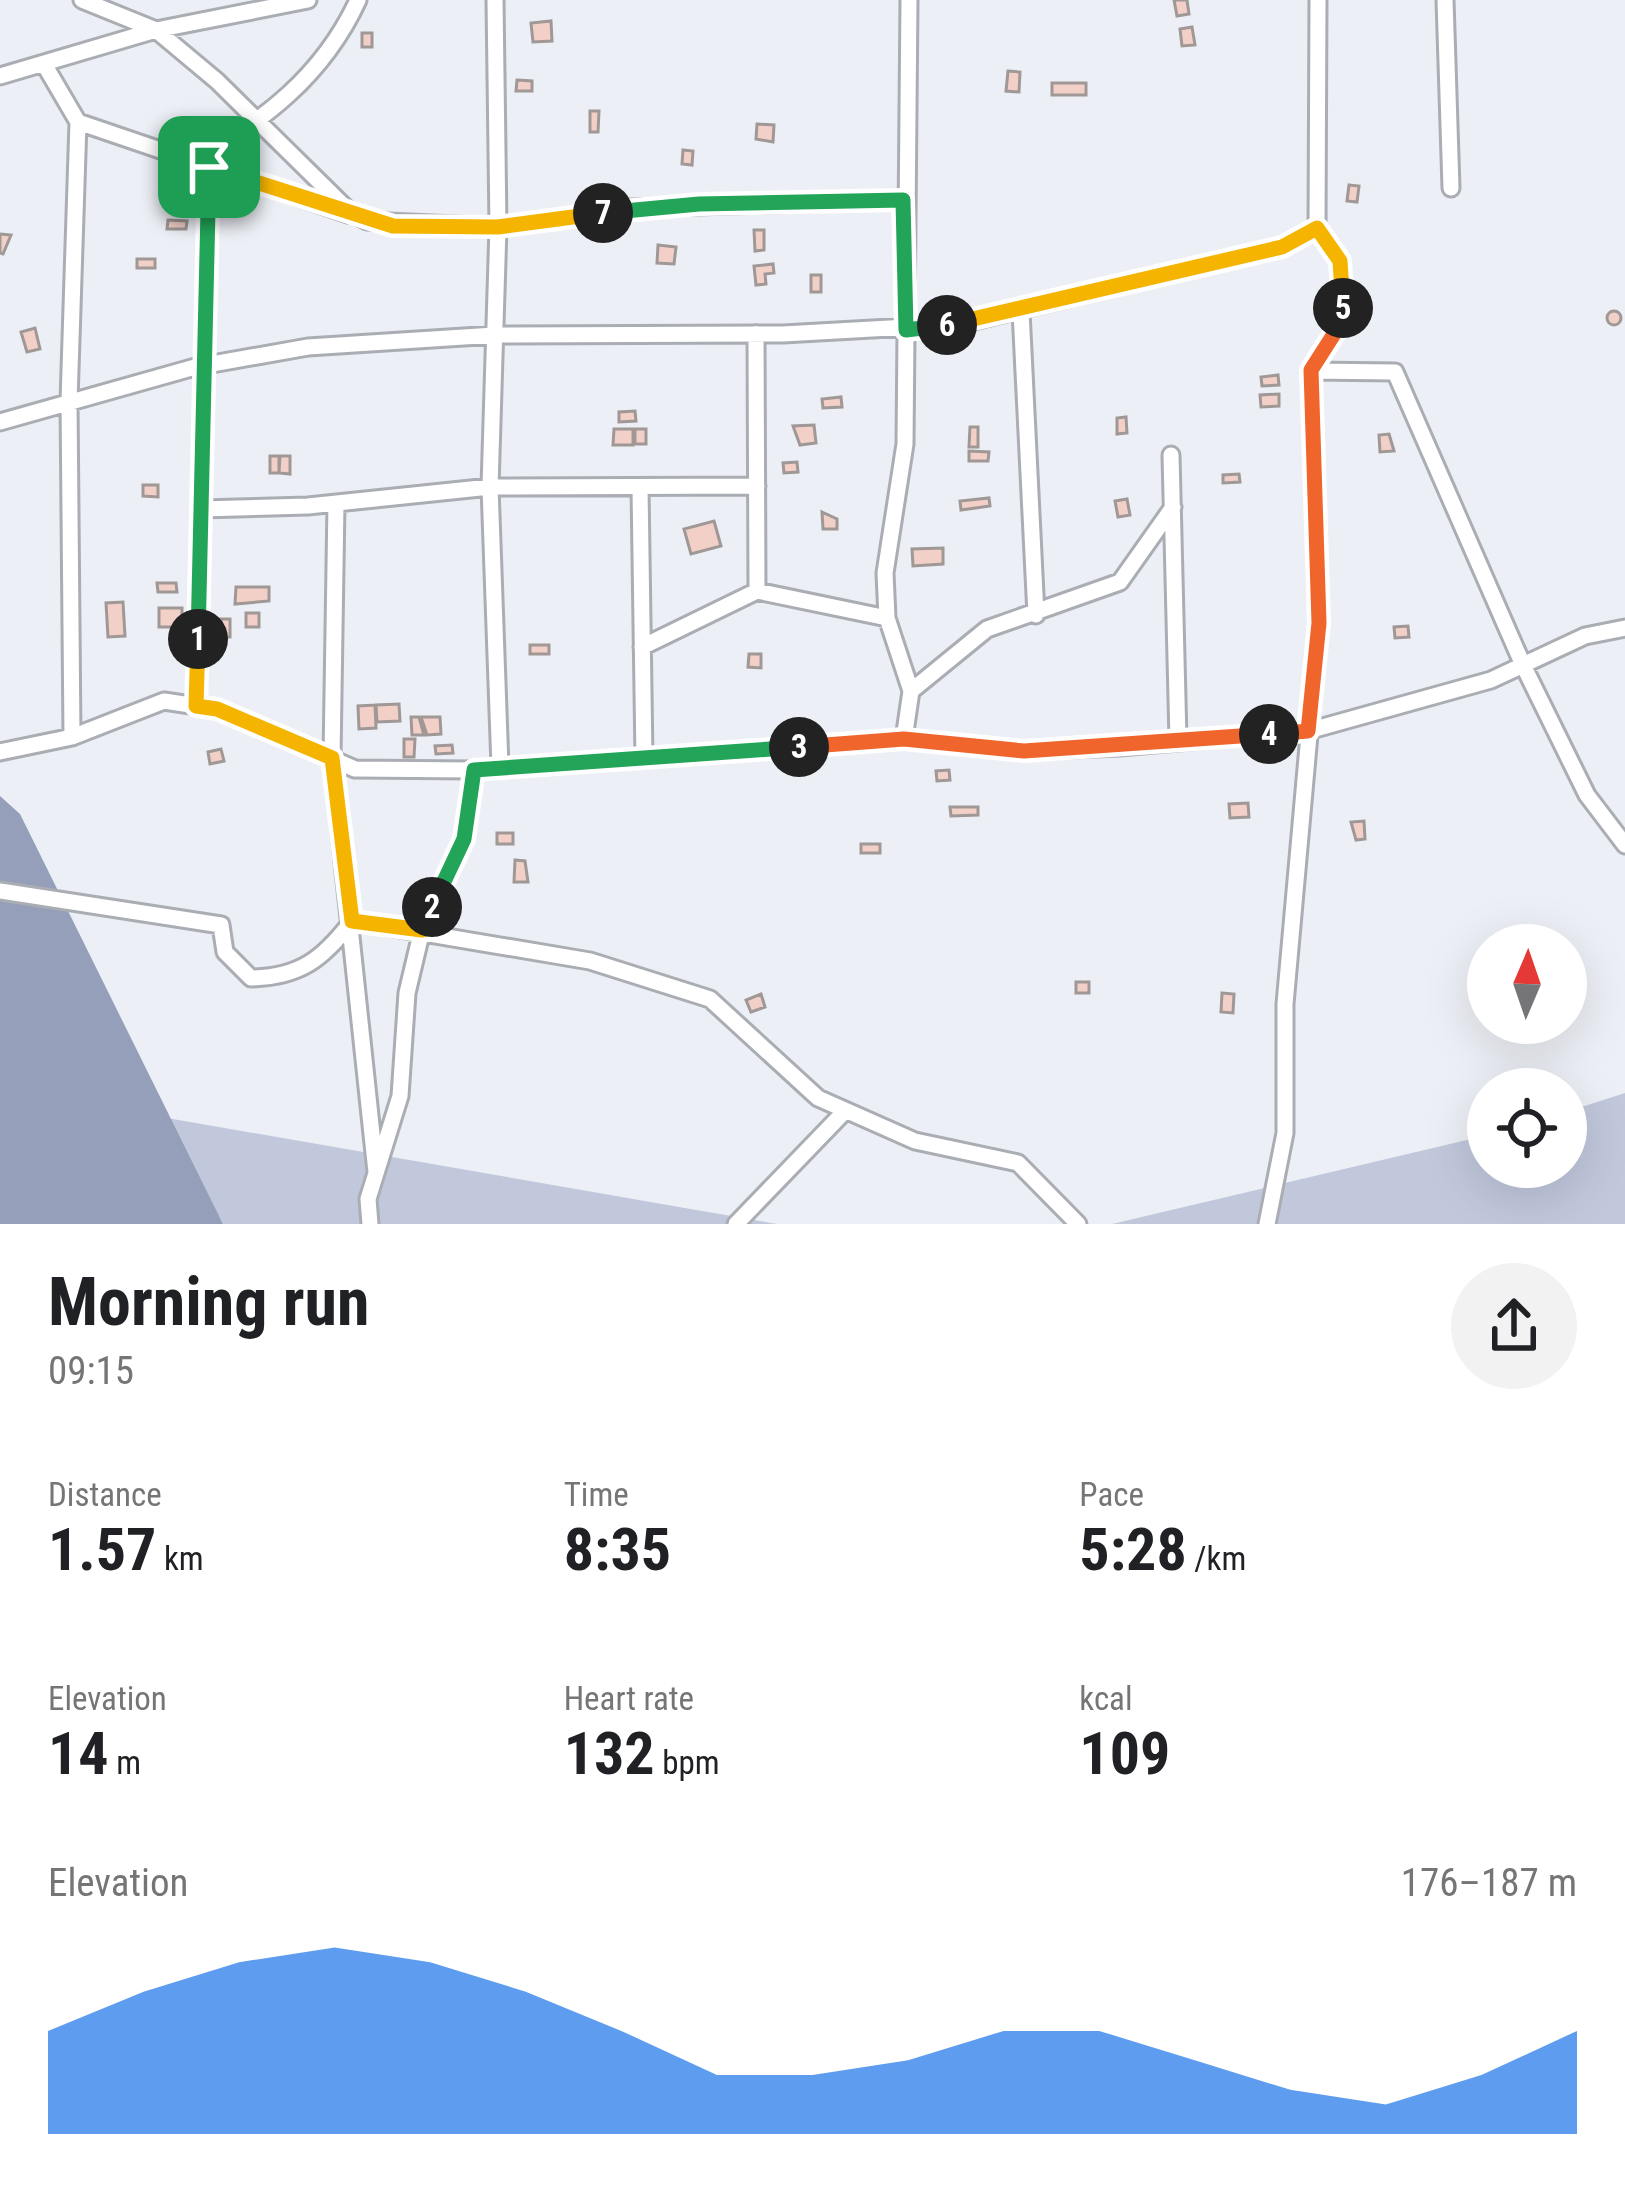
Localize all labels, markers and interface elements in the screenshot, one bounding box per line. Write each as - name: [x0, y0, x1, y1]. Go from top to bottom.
- pin: [158, 116, 260, 218]
- icon: arrive: [176, 134, 242, 200]
- pin: 7: [573, 183, 633, 243]
- text: 7: [595, 193, 611, 232]
- pin: 5: [1313, 278, 1373, 338]
- text: 5: [1335, 288, 1351, 327]
- pin: 6: [917, 295, 977, 355]
- text: 6: [939, 305, 955, 344]
- pin: 1: [168, 609, 228, 669]
- text: 1: [190, 619, 206, 658]
- pin: 4: [1239, 704, 1299, 764]
- text: 4: [1261, 714, 1277, 753]
- pin: 3: [769, 717, 829, 777]
- text: 3: [791, 727, 807, 766]
- pin: 2: [402, 877, 462, 937]
- text: 2: [424, 887, 440, 926]
- north arrow: [1467, 924, 1587, 1044]
- map controls: [1467, 924, 1587, 1188]
- button: locate: [1467, 1068, 1587, 1188]
- button: share: [1451, 1263, 1577, 1389]
- text: Morning run: [48, 1264, 370, 1341]
- text: 09:15: [48, 1348, 134, 1394]
- text: Distance: [48, 1475, 162, 1514]
- text: Time: [564, 1475, 629, 1514]
- text: Pace: [1079, 1475, 1144, 1514]
- text: 1.57: [48, 1514, 156, 1585]
- text: 8:35: [564, 1514, 671, 1585]
- text: 5:28: [1079, 1514, 1187, 1585]
- text: km: [156, 1539, 204, 1578]
- text: /km: [1187, 1539, 1246, 1578]
- text: Elevation: [48, 1679, 167, 1718]
- text: Heart rate: [564, 1679, 694, 1718]
- text: kcal: [1079, 1679, 1133, 1718]
- text: 14: [48, 1718, 109, 1789]
- text: 132: [564, 1718, 655, 1789]
- text: 109: [1079, 1718, 1170, 1789]
- text: m: [109, 1743, 141, 1782]
- text: bpm: [655, 1743, 720, 1782]
- text: Elevation: [48, 1860, 188, 1906]
- text: 176–187 m: [1401, 1860, 1577, 1906]

